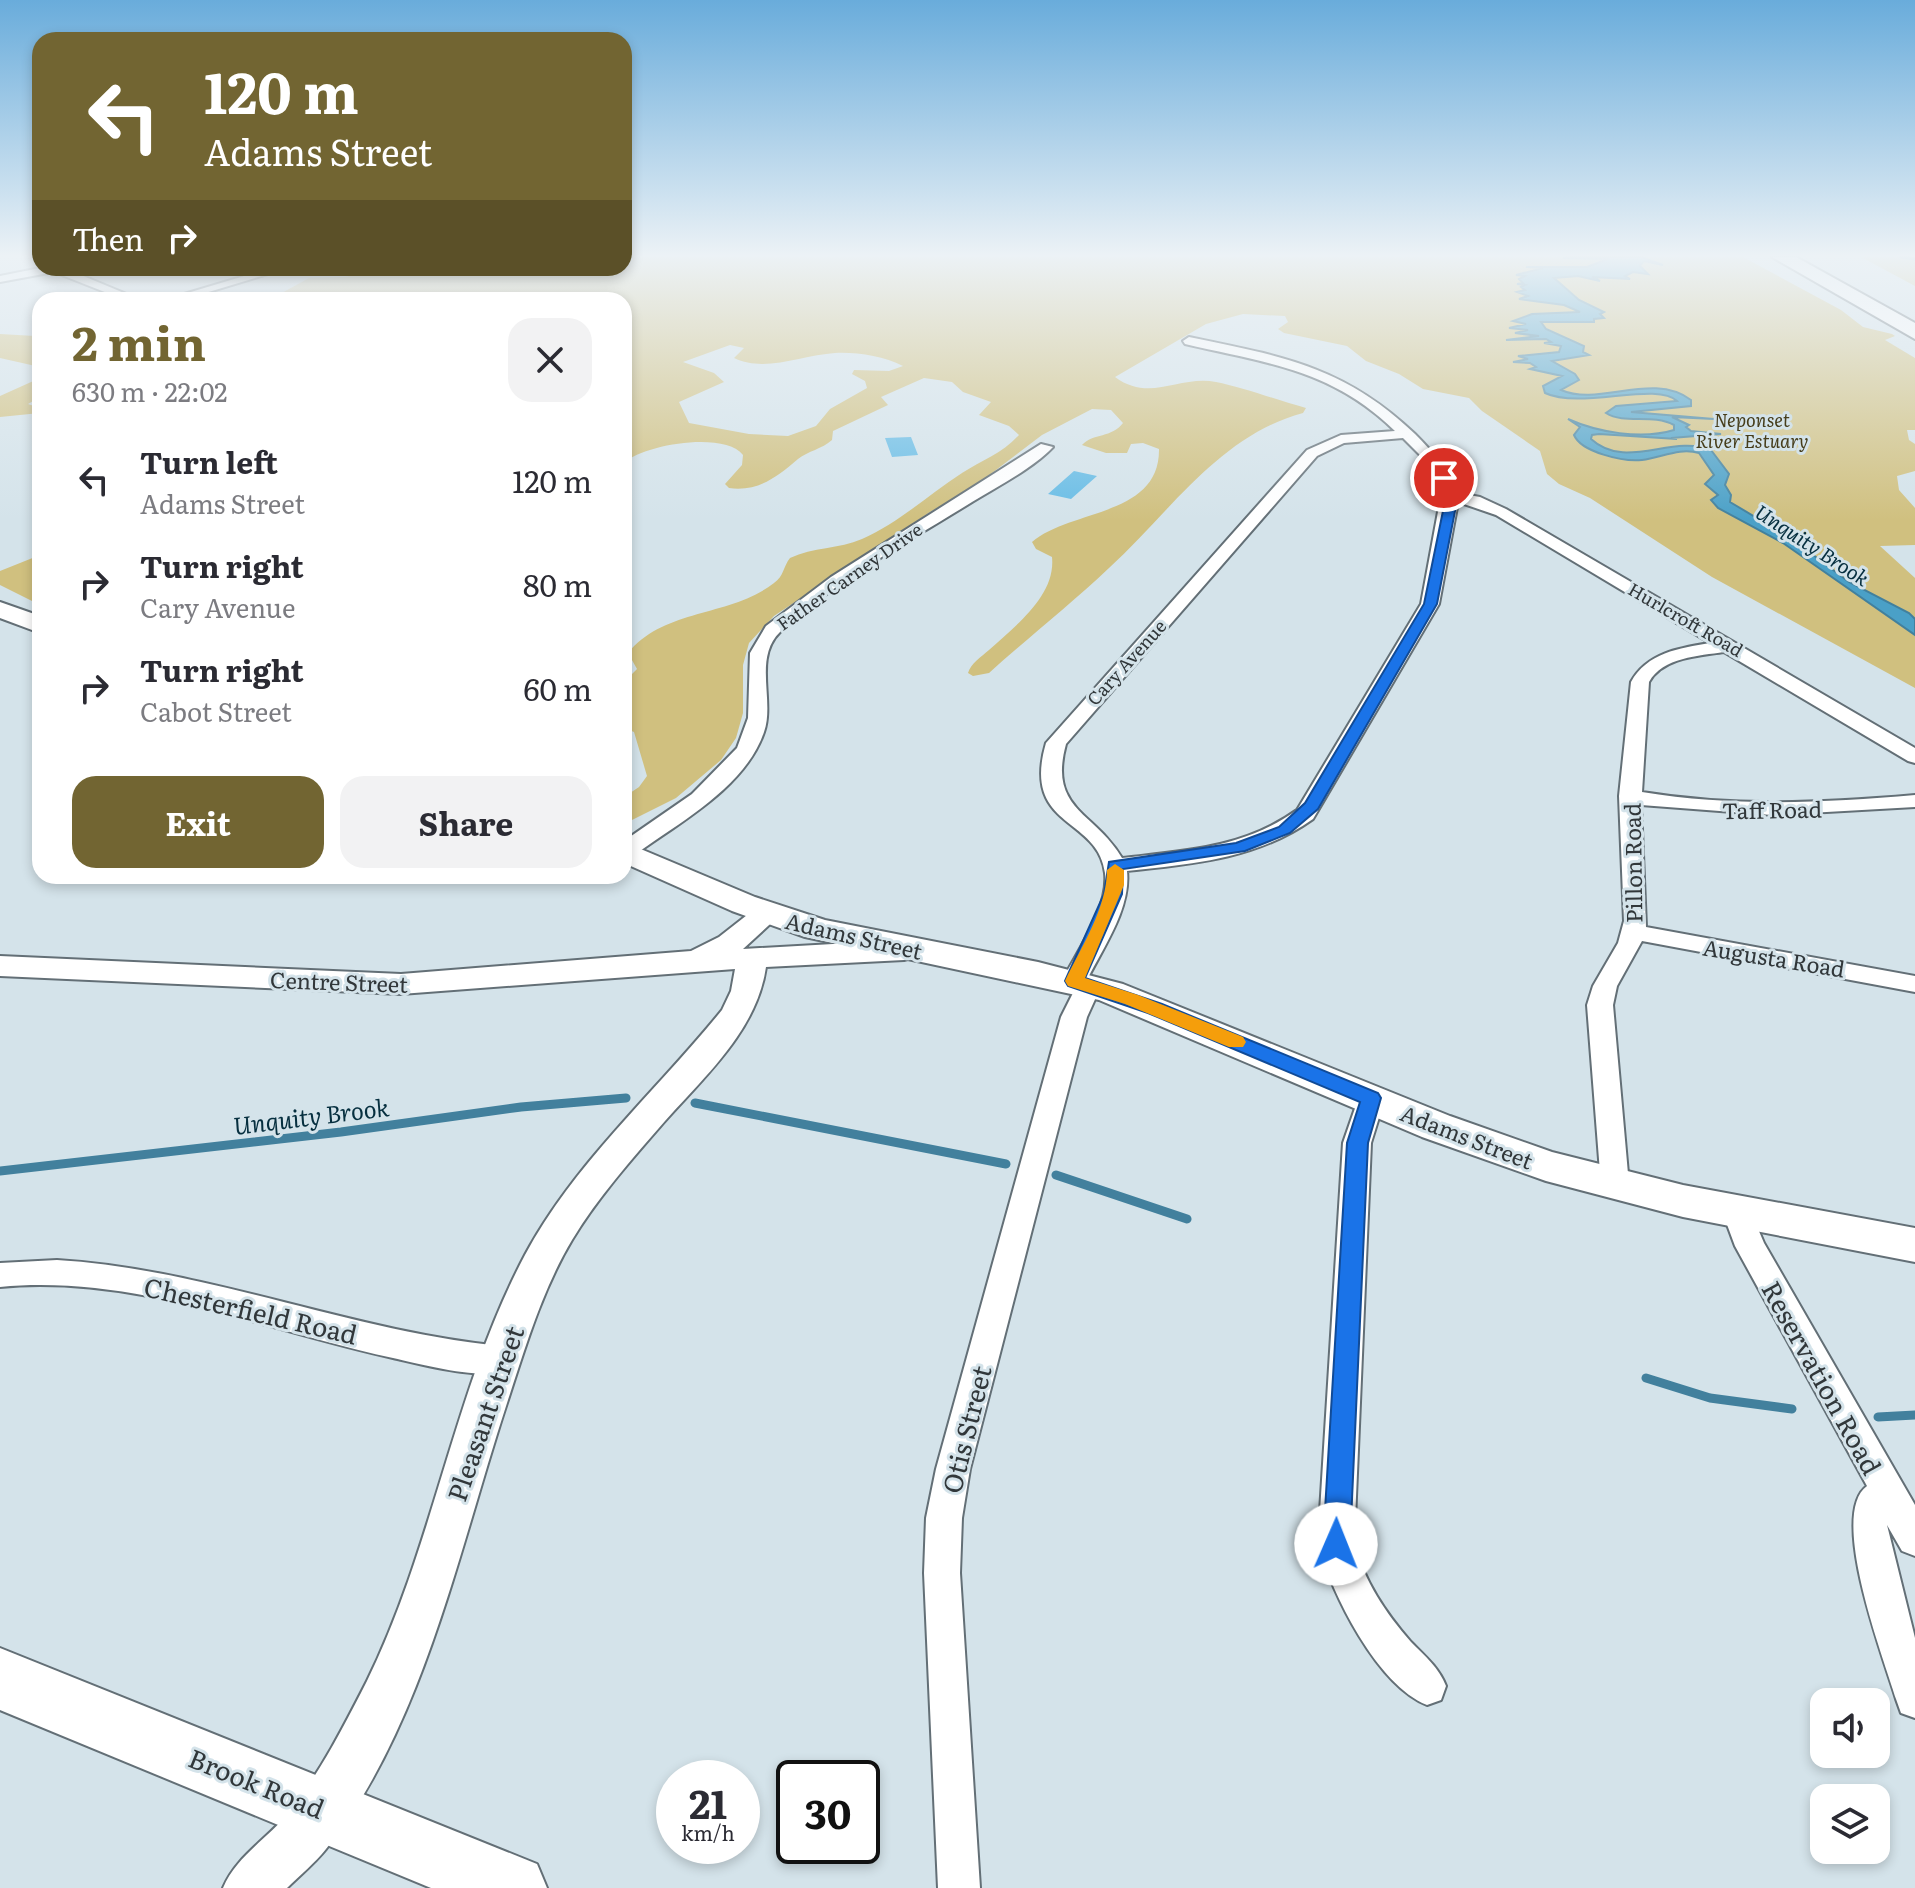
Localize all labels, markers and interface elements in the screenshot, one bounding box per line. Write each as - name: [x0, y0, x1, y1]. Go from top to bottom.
- text: 120 m: [204, 48, 359, 131]
- icon: left: [72, 64, 176, 168]
- text: Adams Street: [204, 124, 432, 177]
- text: Then: [72, 216, 144, 260]
- icon: right: [160, 216, 204, 260]
- text: 2 min: [72, 305, 206, 376]
- button: close: [508, 318, 592, 402]
- text: 630 m · 22:02: [72, 371, 228, 410]
- park label: Neponset River Estuary: [1696, 406, 1808, 454]
- text: Turn left: [140, 439, 278, 483]
- pin: [1410, 444, 1478, 512]
- icon: arrive: [1422, 456, 1466, 500]
- icon: left: [72, 458, 116, 502]
- text: 120 m: [512, 458, 592, 502]
- text: Adams Street: [140, 483, 305, 522]
- water label: Unquity Brook: [1750, 496, 1876, 592]
- street label: Father Carney Drive: [771, 515, 927, 637]
- text: Turn right: [140, 543, 304, 587]
- icon: right: [72, 562, 116, 606]
- text: 80 m: [523, 562, 592, 606]
- street label: Hurlcroft Road: [1624, 575, 1748, 663]
- text: Cary Avenue: [140, 587, 295, 626]
- street label: Cary Avenue: [1080, 613, 1172, 711]
- text: Turn right: [140, 647, 304, 691]
- icon: right: [72, 666, 116, 710]
- text: 60 m: [523, 666, 592, 710]
- text: Cabot Street: [140, 691, 292, 730]
- button: Exit: [72, 776, 324, 868]
- button: Share: [340, 776, 592, 868]
- street label: Taff Road: [1722, 792, 1822, 826]
- street label: Pillon Road: [1614, 803, 1650, 923]
- street label: Adams Street: [782, 903, 926, 967]
- street label: Augusta Road: [1701, 929, 1847, 985]
- street label: Centre Street: [270, 962, 409, 1000]
- water label: Unquity Brook: [231, 1088, 392, 1142]
- street label: Adams Street: [1396, 1096, 1538, 1176]
- street label: Chesterfield Road: [140, 1265, 362, 1353]
- street label: Reservation Road: [1754, 1273, 1893, 1481]
- street label: Pleasant Street: [436, 1319, 532, 1506]
- street label: Otis Street: [930, 1361, 1000, 1497]
- position arrow: [1294, 1502, 1378, 1586]
- map controls: [1810, 1688, 1890, 1864]
- button: sound: [1810, 1688, 1890, 1768]
- street label: Brook Road: [183, 1737, 331, 1827]
- speed limit sign: 30: [776, 1760, 880, 1864]
- text: 21: [689, 1772, 727, 1831]
- button: layers: [1810, 1784, 1890, 1864]
- text: km/h: [681, 1817, 735, 1847]

